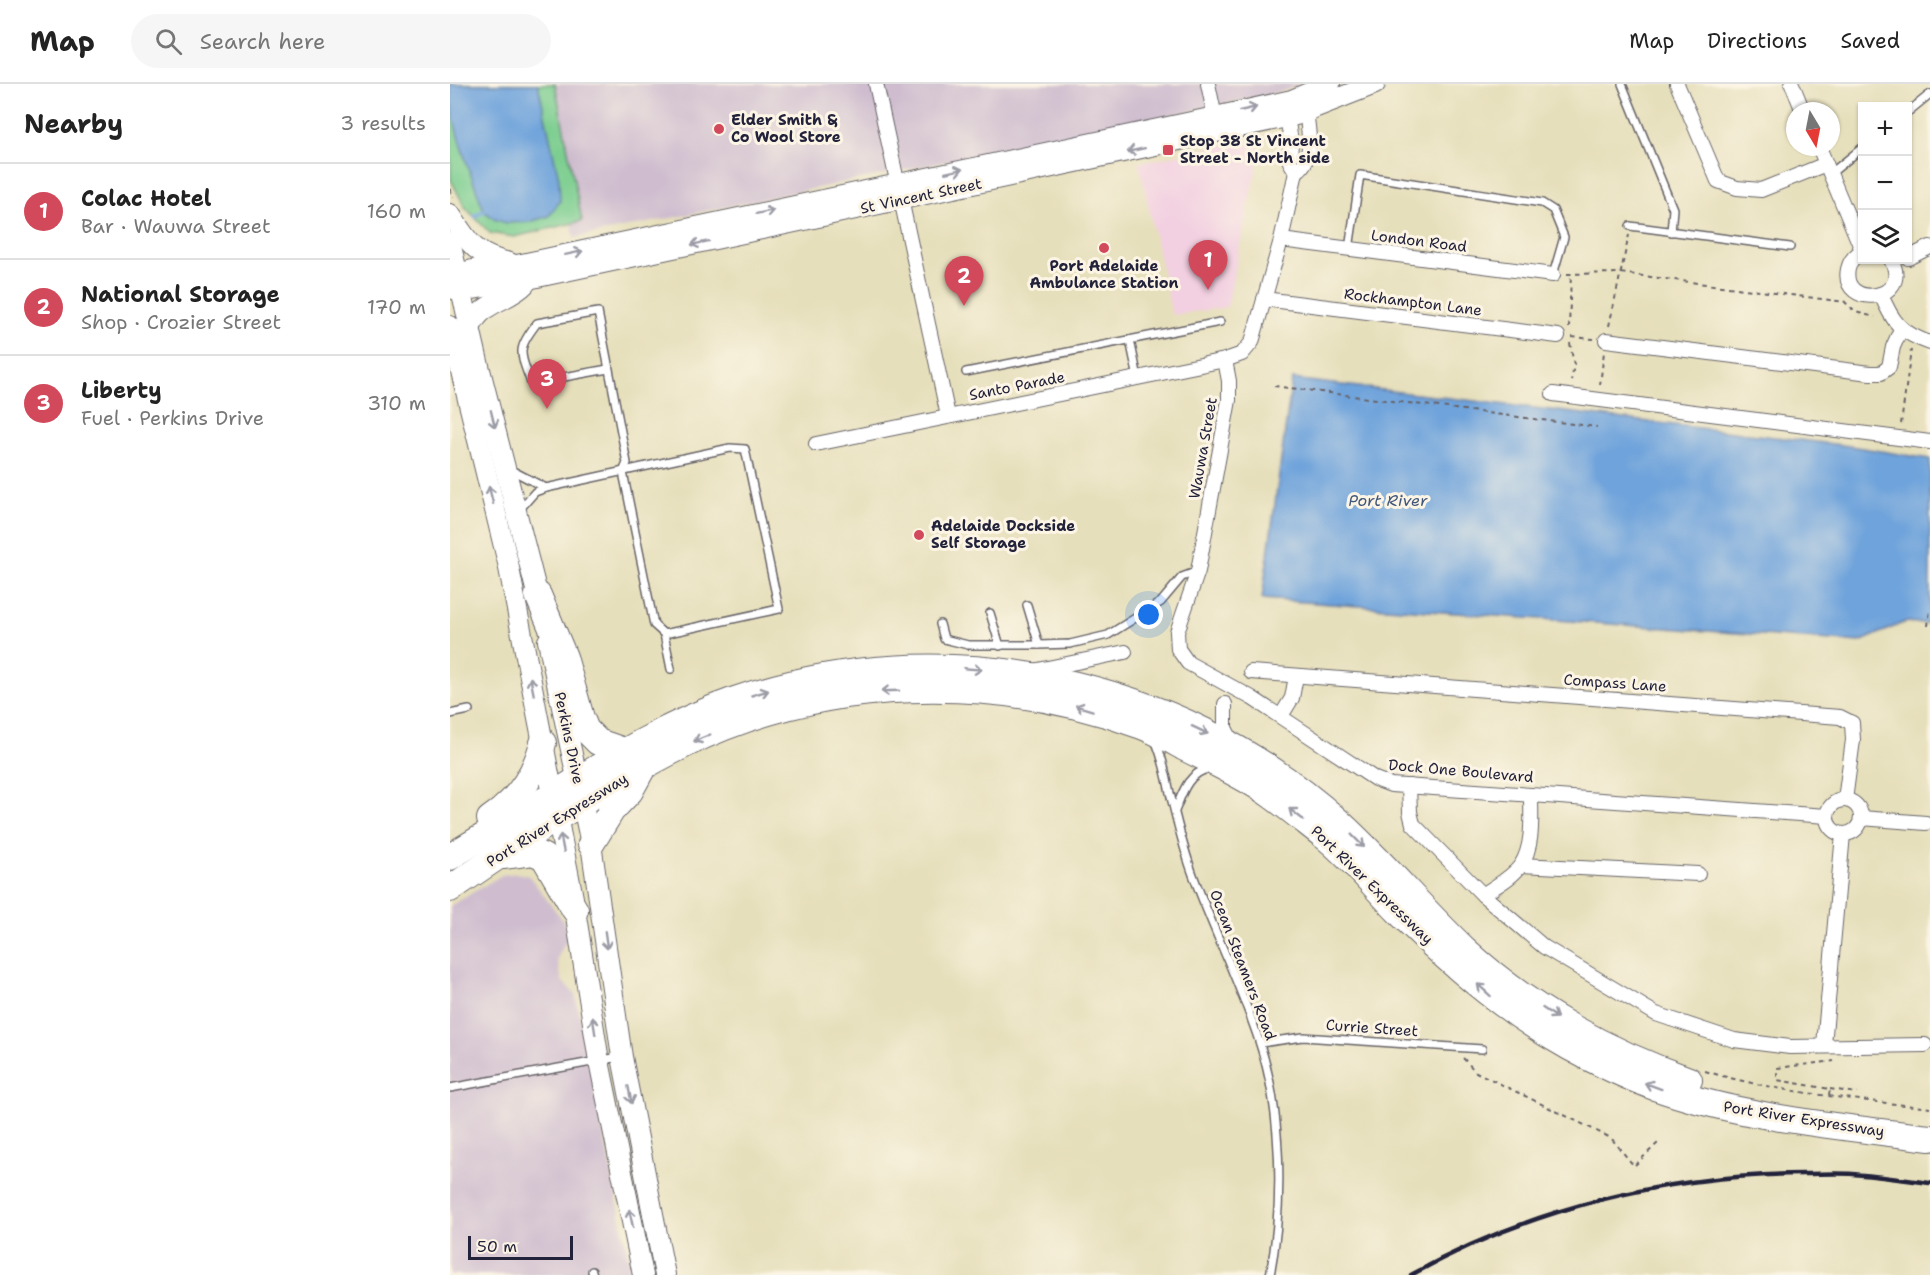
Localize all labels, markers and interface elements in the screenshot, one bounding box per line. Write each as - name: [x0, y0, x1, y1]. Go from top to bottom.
- search box: [131, 14, 551, 68]
- text: Map: [30, 22, 95, 60]
- icon: search: [152, 25, 185, 58]
- text: Search here: [200, 27, 325, 56]
- text: Map: [1629, 27, 1674, 55]
- text: Directions: [1707, 27, 1807, 55]
- text: Saved: [1840, 27, 1900, 55]
- north arrow: [1786, 102, 1840, 156]
- map controls: [1858, 102, 1912, 264]
- button: +: [1858, 102, 1912, 156]
- one-way arrow: [1238, 103, 1257, 115]
- text: Nearby: [24, 106, 123, 141]
- text: 3 results: [340, 110, 426, 136]
- place label: Elder Smith & Co Wool Store: [731, 110, 841, 147]
- marker: Elder Smith & Co Wool Store: [712, 122, 726, 136]
- place label: Stop 38 St Vincent Street - North side: [1180, 131, 1330, 168]
- marker: Stop 38 St Vincent Street - North side: [1161, 143, 1175, 157]
- one-way arrow: [1127, 145, 1146, 156]
- button: −: [1858, 156, 1912, 210]
- one-way arrow: [945, 165, 964, 177]
- street label: St Vincent Street: [858, 173, 984, 219]
- text: Colac Hotel: [81, 184, 211, 213]
- text: 1: [39, 198, 48, 224]
- text: 160 m: [367, 198, 426, 224]
- one-way arrow: [755, 206, 774, 217]
- button: layers: [1858, 210, 1912, 264]
- text: Bar · Wauwa Street: [81, 213, 271, 239]
- street label: London Road: [1370, 225, 1469, 257]
- one-way arrow: [690, 238, 710, 249]
- pin: 1: [1188, 240, 1227, 290]
- marker: Port Adelaide Ambulance Station: [1097, 241, 1111, 255]
- one-way arrow: [565, 246, 584, 258]
- pin: 2: [944, 256, 984, 306]
- place label: Port Adelaide Ambulance Station: [1030, 256, 1179, 293]
- text: National Storage: [81, 280, 280, 309]
- street label: Rockhampton Lane: [1343, 284, 1483, 320]
- text: 2: [37, 294, 51, 320]
- text: 170 m: [367, 294, 426, 320]
- text: Shop · Crozier Street: [81, 309, 281, 335]
- pin: 3: [528, 360, 566, 409]
- street label: Santo Parade: [967, 367, 1067, 405]
- text: Liberty: [81, 376, 162, 405]
- text: 3: [37, 390, 51, 416]
- text: 310 m: [367, 390, 426, 416]
- street label: Wauwa Street: [1184, 396, 1222, 500]
- text: Fuel · Perkins Drive: [81, 405, 264, 431]
- one-way arrow: [487, 409, 499, 428]
- one-way arrow: [485, 486, 497, 505]
- water label: Port River: [1348, 490, 1428, 511]
- place label: Adelaide Dockside Self Storage: [931, 516, 1075, 553]
- marker: Adelaide Dockside Self Storage: [912, 528, 926, 542]
- your location: [1134, 600, 1163, 629]
- one-way arrow: [962, 664, 982, 675]
- street label: Compass Lane: [1563, 669, 1667, 697]
- one-way arrow: [526, 677, 537, 696]
- one-way arrow: [881, 685, 901, 697]
- one-way arrow: [750, 687, 769, 698]
- street label: Perkins Drive: [549, 690, 589, 786]
- one-way arrow: [1075, 702, 1094, 713]
- one-way arrow: [1190, 725, 1208, 737]
- one-way arrow: [694, 733, 712, 744]
- street label: Dock One Boulevard: [1388, 755, 1535, 787]
- street label: Port River Expressway: [483, 768, 631, 872]
- one-way arrow: [1288, 808, 1304, 821]
- street label: Port River Expressway: [1306, 821, 1438, 949]
- one-way arrow: [556, 834, 567, 853]
- one-way arrow: [1351, 834, 1366, 849]
- street label: Ocean Steamers Road: [1205, 887, 1281, 1044]
- one-way arrow: [601, 930, 612, 950]
- one-way arrow: [1477, 983, 1492, 997]
- one-way arrow: [1541, 1007, 1558, 1019]
- street label: Currie Street: [1325, 1015, 1419, 1041]
- one-way arrow: [588, 1017, 599, 1037]
- one-way arrow: [1644, 1079, 1663, 1090]
- one-way arrow: [624, 1085, 636, 1104]
- street label: Port River Expressway: [1722, 1096, 1886, 1142]
- one-way arrow: [625, 1208, 636, 1228]
- scale bar: [468, 1233, 573, 1260]
- text: 50 m: [477, 1236, 517, 1257]

